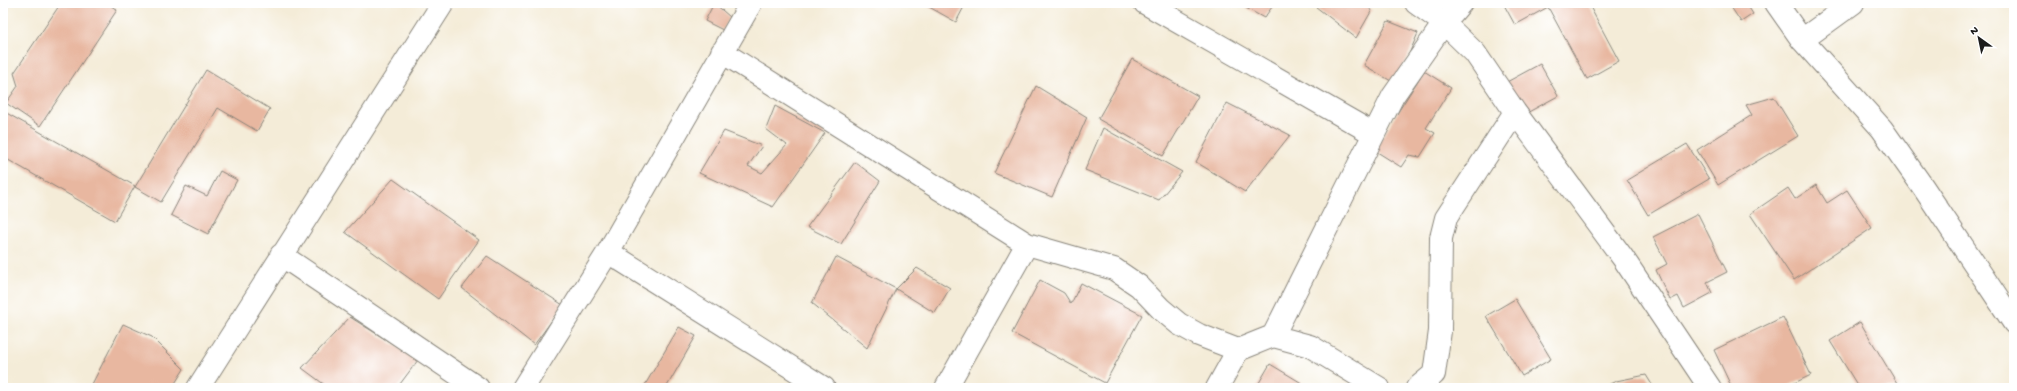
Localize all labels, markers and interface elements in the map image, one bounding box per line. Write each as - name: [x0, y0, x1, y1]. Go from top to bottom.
- north arrow: [1959, 18, 1999, 58]
- text: N: [1968, 24, 1981, 38]

